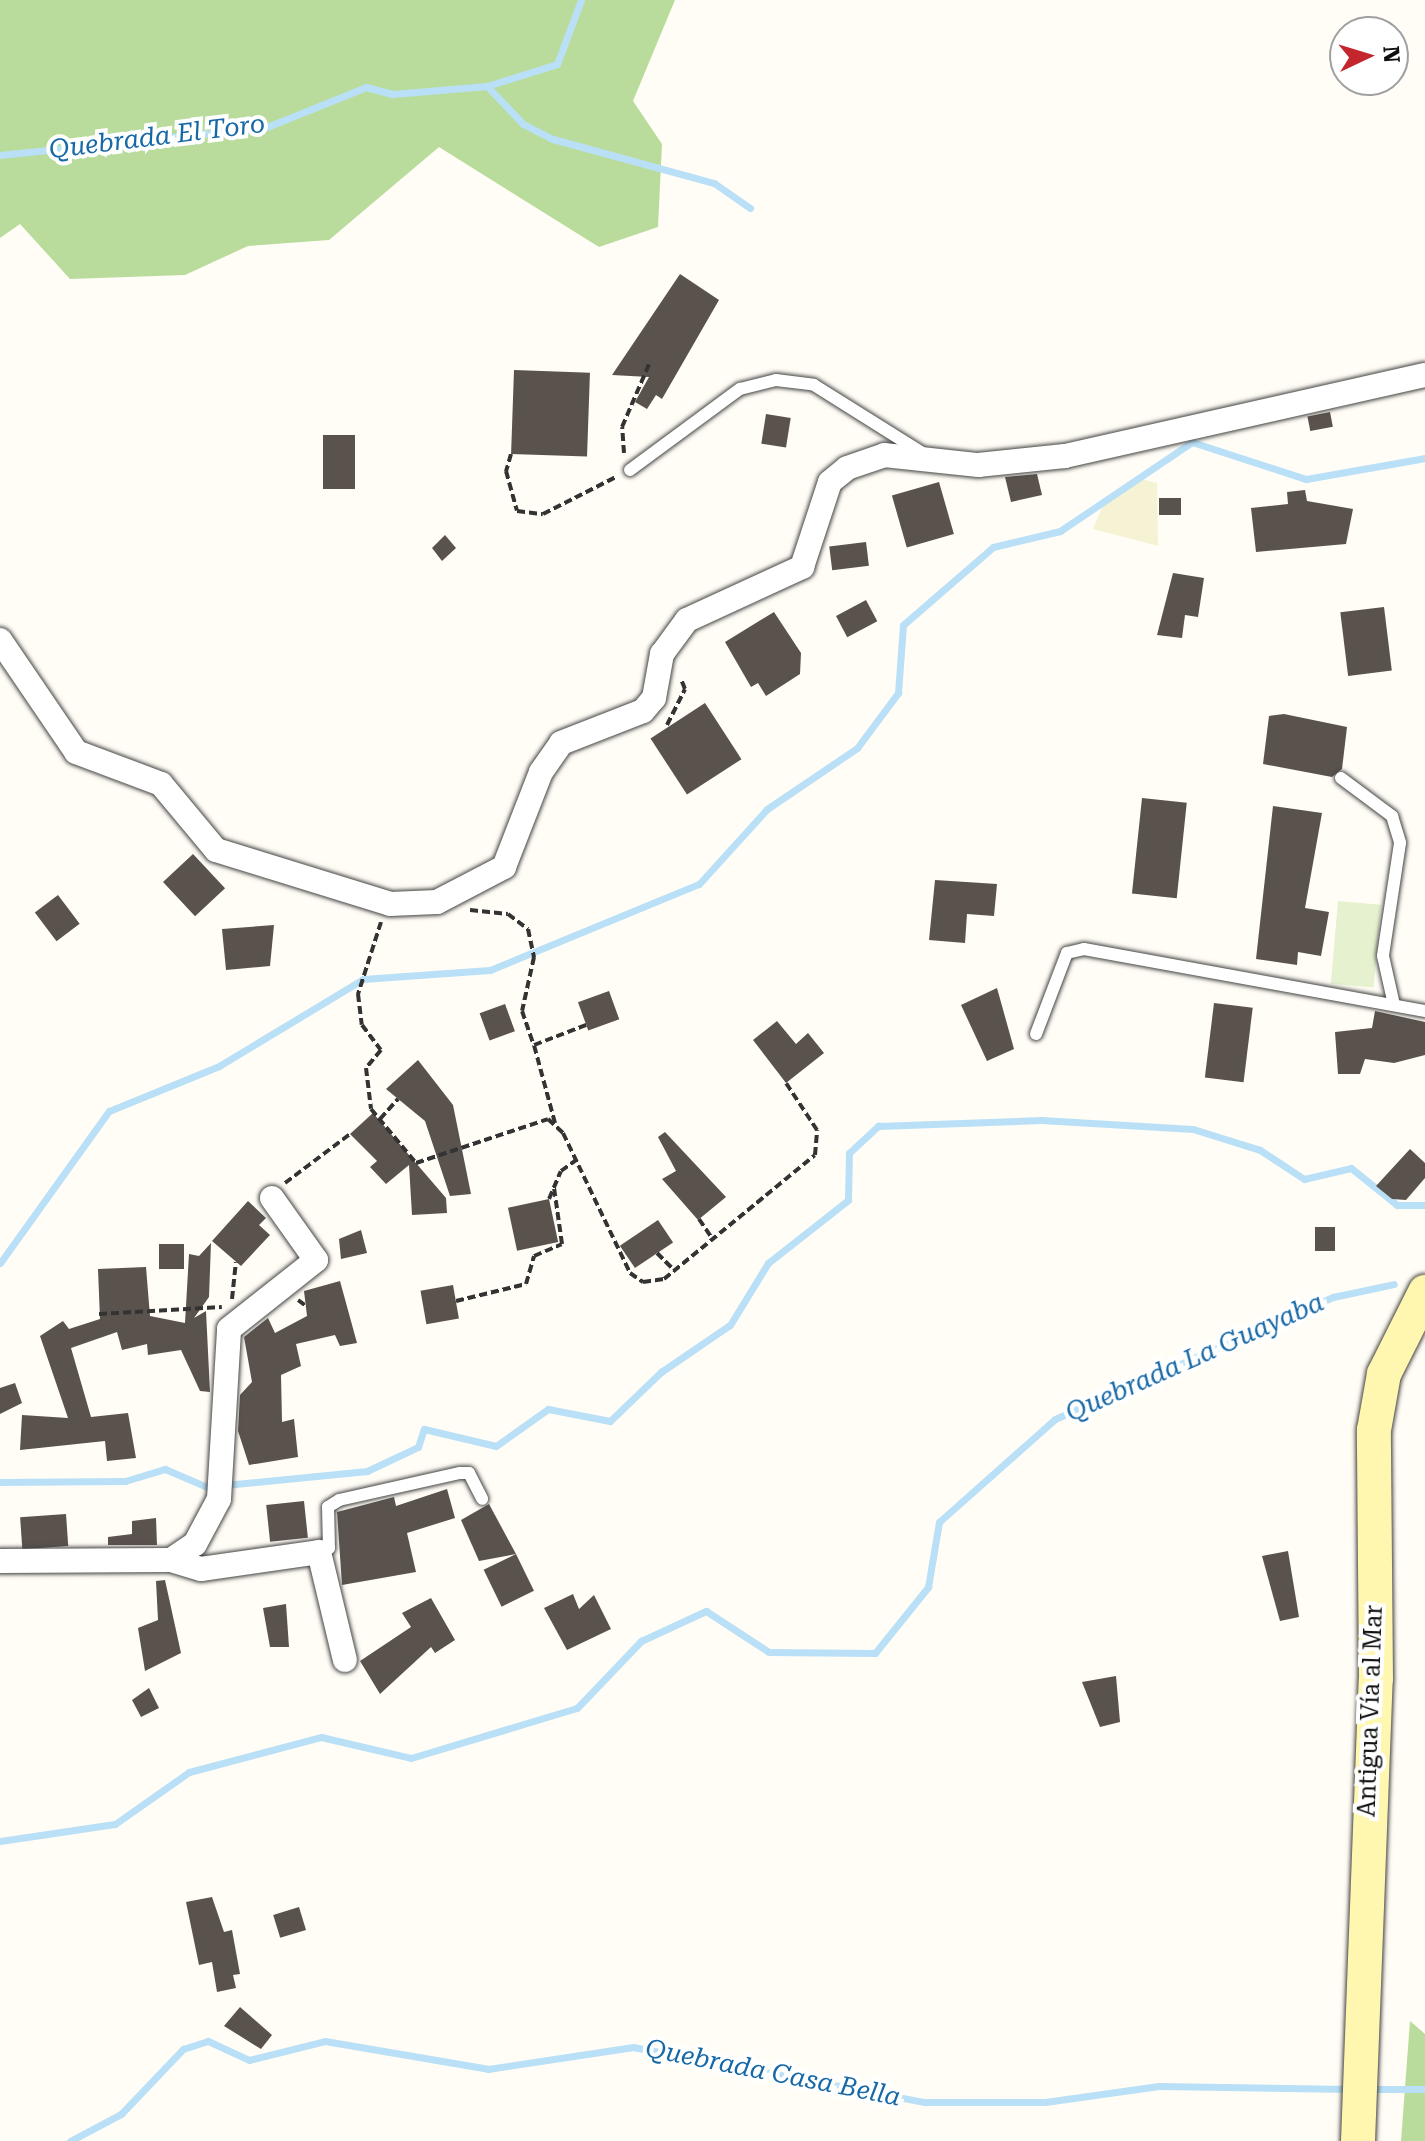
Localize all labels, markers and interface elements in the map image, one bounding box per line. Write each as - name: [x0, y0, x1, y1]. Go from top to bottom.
- north arrow: [1329, 16, 1409, 96]
- text: N: [1378, 45, 1405, 64]
- water label: Quebrada El Toro: [47, 108, 267, 166]
- water label: Quebrada La Guayaba: [1061, 1287, 1329, 1429]
- street label: Antigua Vía al Mar: [1353, 1605, 1389, 1817]
- water label: Quebrada Casa Bella: [643, 2033, 903, 2113]

